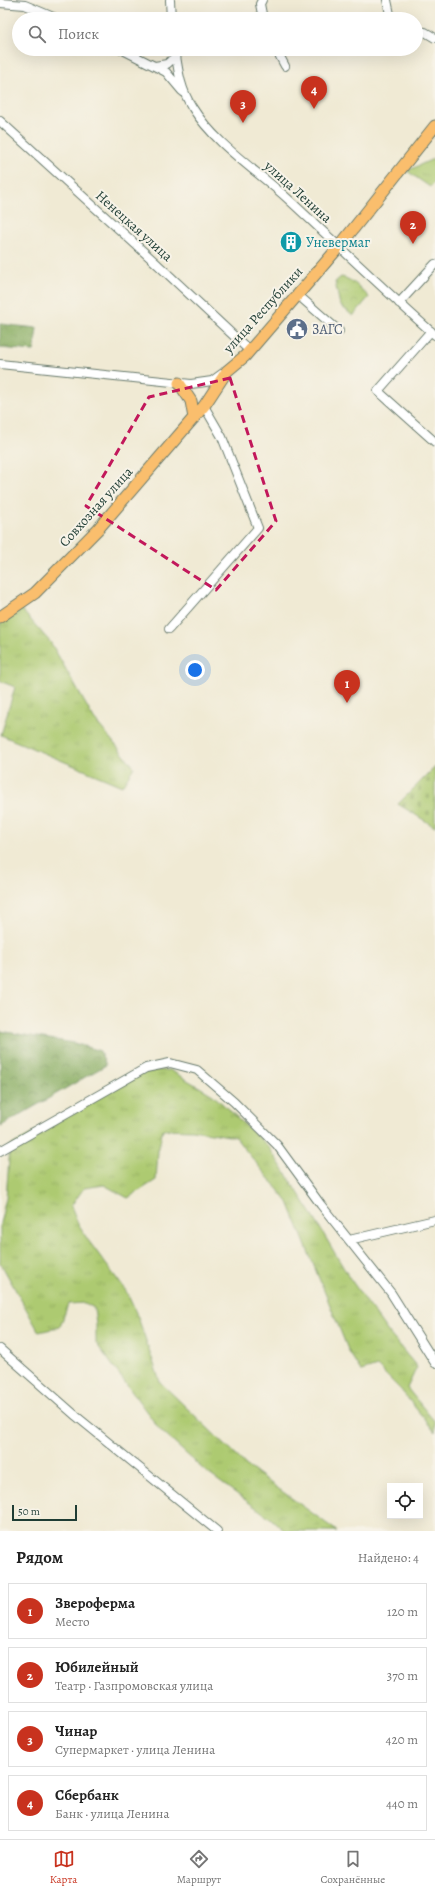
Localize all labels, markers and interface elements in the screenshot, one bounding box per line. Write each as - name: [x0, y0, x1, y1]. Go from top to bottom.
- search box: [12, 12, 423, 56]
- icon: search: [26, 23, 48, 45]
- text: Поиск: [58, 24, 99, 44]
- pin: 4: [301, 76, 327, 109]
- pin: 3: [230, 90, 256, 123]
- street label: улица Ленина: [259, 156, 336, 228]
- street label: Ненецкая улица: [91, 186, 177, 266]
- pin: 2: [400, 211, 426, 244]
- building icon: Уневермаг: [278, 229, 304, 255]
- place label: Уневермаг: [306, 233, 370, 252]
- street label: улица Республики: [218, 263, 307, 358]
- public building icon: ЗАГС: [284, 316, 310, 342]
- place label: ЗАГС: [312, 320, 343, 339]
- street label: Совхозная улица: [55, 462, 137, 551]
- your location: [185, 660, 205, 680]
- pin: 1: [334, 670, 360, 703]
- map controls: [387, 1483, 423, 1519]
- button: locate: [387, 1483, 423, 1519]
- scale bar: [12, 1503, 77, 1522]
- text: 50 m: [18, 1504, 40, 1519]
- text: Рядом: [16, 1546, 63, 1569]
- text: Найдено: 4: [358, 1549, 419, 1566]
- text: Звероферма: [55, 1593, 135, 1613]
- text: 1: [28, 1603, 32, 1620]
- text: 120 m: [387, 1603, 418, 1620]
- text: Место: [55, 1613, 90, 1630]
- text: Юбилейный: [55, 1657, 139, 1677]
- text: 2: [27, 1667, 33, 1684]
- text: 370 m: [387, 1667, 418, 1684]
- text: Театр · Газпромовская улица: [55, 1677, 213, 1694]
- text: Чинар: [55, 1721, 97, 1741]
- text: 3: [27, 1731, 33, 1748]
- text: 420 m: [386, 1731, 418, 1748]
- text: Супермаркет · улица Ленина: [55, 1741, 215, 1758]
- text: Сбербанк: [55, 1785, 119, 1805]
- text: 4: [27, 1795, 33, 1812]
- text: 440 m: [386, 1795, 418, 1812]
- text: Банк · улица Ленина: [55, 1805, 169, 1822]
- tab: Карта: [50, 1848, 77, 1887]
- tab: Маршрут: [177, 1848, 221, 1887]
- tab: Сохранённые: [320, 1848, 385, 1887]

